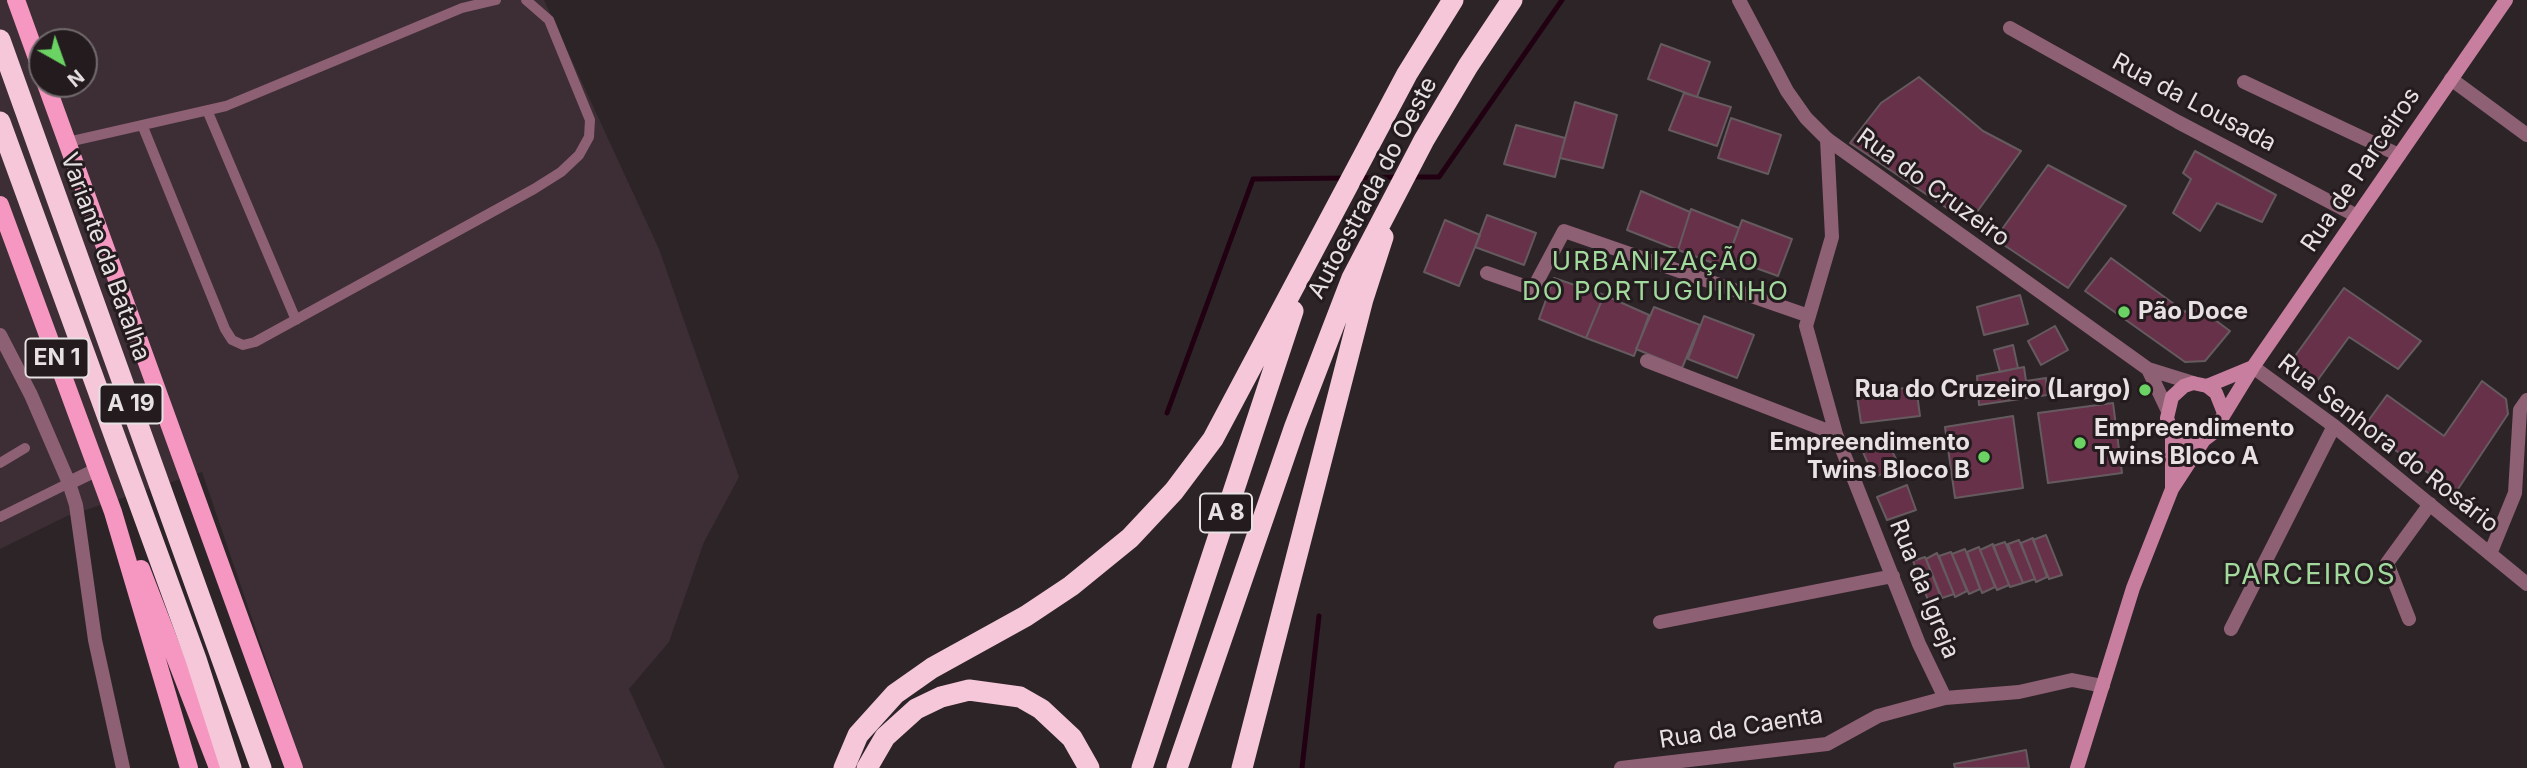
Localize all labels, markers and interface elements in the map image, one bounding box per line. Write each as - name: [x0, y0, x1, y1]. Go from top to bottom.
- north arrow: [28, 28, 98, 98]
- street label: Rua da Lousada: [2107, 48, 2281, 158]
- text: N: [63, 64, 88, 91]
- street label: Autoestrada do Oeste: [1302, 72, 1444, 304]
- street label: Rua de Parceiros: [2295, 82, 2427, 258]
- street label: Rua do Cruzeiro: [1851, 123, 2015, 253]
- street label: Variante da Batalha: [54, 149, 156, 365]
- district label: URBANIZAÇÃO DO PORTUGUINHO: [1524, 246, 1788, 308]
- place label: Pão Doce: [2138, 298, 2248, 326]
- marker: Pão Doce: [2116, 304, 2132, 320]
- road number: EN 1: [25, 338, 88, 378]
- street label: Rua Senhora do Rosário: [2272, 349, 2504, 539]
- place label: Rua do Cruzeiro (Largo): [1855, 376, 2131, 404]
- marker: Rua do Cruzeiro (Largo): [2137, 382, 2153, 398]
- road number: A 19: [100, 384, 162, 424]
- place label: Empreendimento Twins Bloco A: [2094, 415, 2294, 471]
- place label: Empreendimento Twins Bloco B: [1770, 429, 1970, 485]
- marker: Empreendimento Twins Bloco A: [2072, 435, 2088, 451]
- marker: Empreendimento Twins Bloco B: [1976, 449, 1992, 465]
- road number: A 8: [1200, 494, 1252, 533]
- street label: Rua da Igreja: [1883, 515, 1965, 663]
- district label: PARCEIROS: [2224, 559, 2396, 593]
- street label: Rua da Caenta: [1657, 701, 1825, 755]

